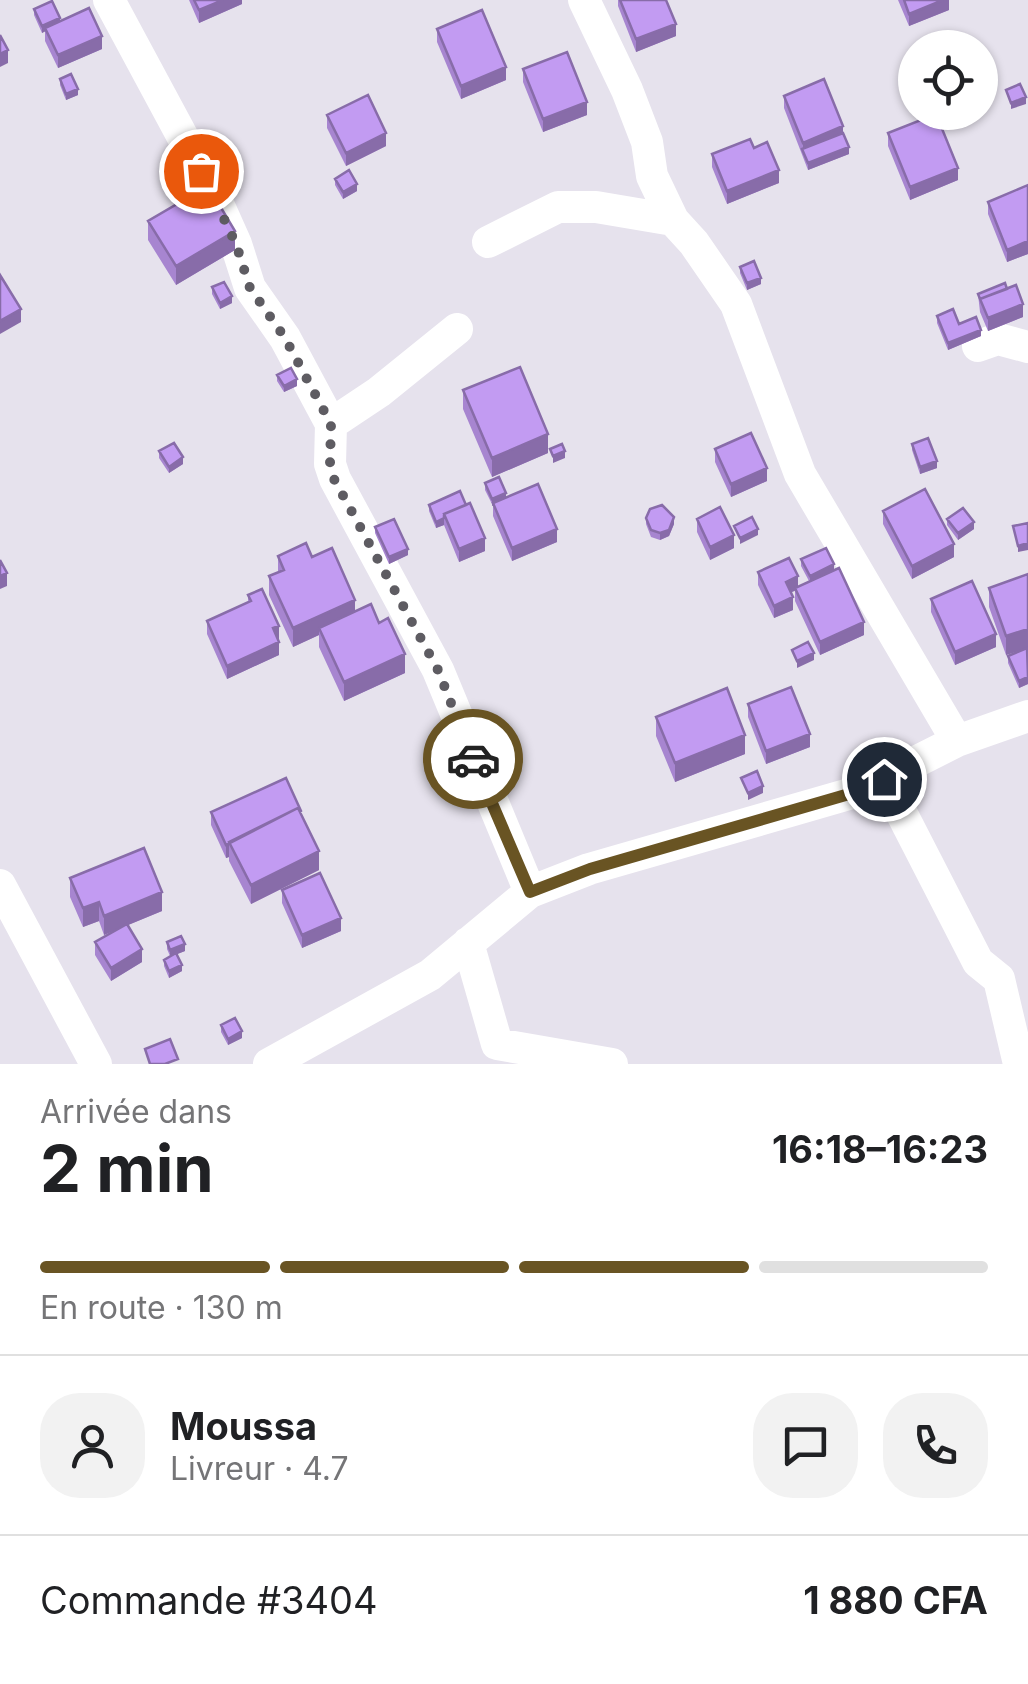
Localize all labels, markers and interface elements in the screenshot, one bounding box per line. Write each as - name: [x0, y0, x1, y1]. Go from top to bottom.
- map controls: [898, 30, 998, 130]
- button: locate: [898, 30, 998, 130]
- pin: [159, 129, 244, 214]
- icon: bag: [174, 144, 229, 199]
- courier: [423, 709, 523, 809]
- icon: car: [446, 732, 501, 787]
- pin: [842, 737, 927, 822]
- icon: home: [857, 752, 912, 807]
- text: Arrivée dans: [40, 1092, 232, 1131]
- text: 16:18–16:23: [772, 1126, 988, 1172]
- text: 2 min: [40, 1129, 214, 1208]
- text: En route · 130 m: [40, 1288, 283, 1327]
- button: person: [40, 1393, 145, 1498]
- button: chat: [753, 1393, 858, 1498]
- button: phone: [883, 1393, 988, 1498]
- text: Moussa: [170, 1403, 317, 1449]
- text: Livreur · 4.7: [170, 1449, 349, 1488]
- text: Commande #3404: [40, 1577, 378, 1623]
- text: 1 880 CFA: [803, 1577, 988, 1623]

